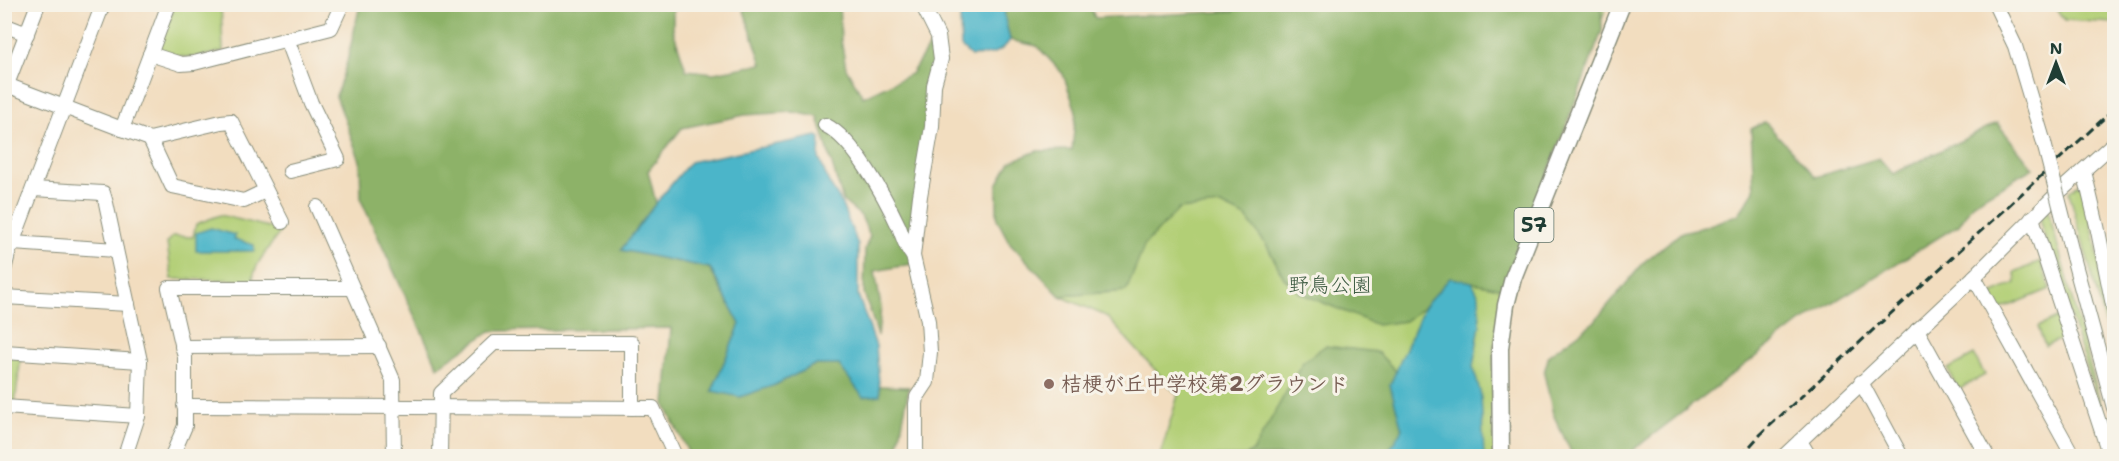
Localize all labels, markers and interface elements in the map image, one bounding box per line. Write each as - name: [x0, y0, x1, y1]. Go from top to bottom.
- north arrow: [2026, 33, 2086, 93]
- text: N: [2050, 38, 2062, 59]
- road number: 57: [1514, 208, 1553, 242]
- park label: 野鳥公園: [1288, 271, 1372, 299]
- place label: 桔梗が丘中学校第2グラウンド: [1061, 370, 1349, 398]
- marker: 桔梗が丘中学校第2グラウンド: [1042, 377, 1056, 391]

